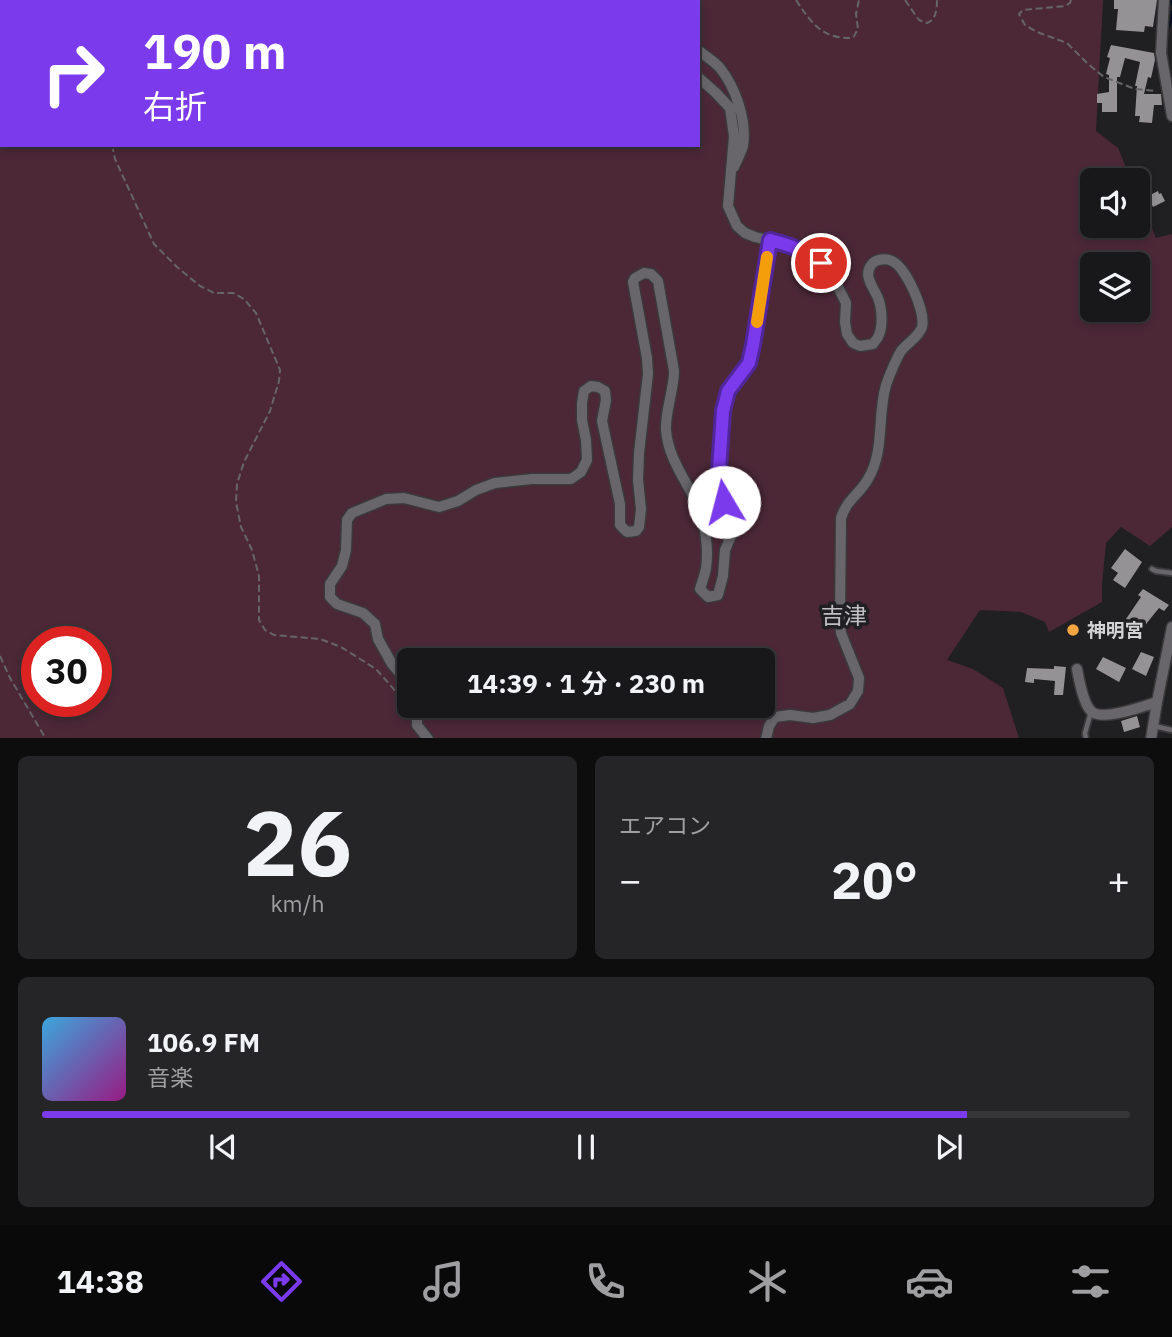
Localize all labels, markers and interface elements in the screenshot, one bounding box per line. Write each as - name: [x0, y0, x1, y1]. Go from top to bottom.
- text: 190 m: [143, 19, 287, 82]
- icon: right: [28, 28, 119, 119]
- text: 右折: [143, 85, 207, 127]
- map controls: [1080, 168, 1150, 322]
- button: sound: [1080, 168, 1150, 238]
- pin: [791, 233, 851, 293]
- icon: arrive: [802, 244, 840, 282]
- button: layers: [1080, 252, 1150, 322]
- position arrow: [687, 465, 761, 539]
- district label: 吉津: [821, 600, 867, 630]
- place label: 神明宮: [1087, 618, 1144, 642]
- marker: 神明宮: [1065, 622, 1081, 638]
- speed limit sign: 30: [21, 626, 112, 717]
- text: 14:39 · 1 分 · 230 m: [467, 666, 705, 700]
- text: 26: [243, 783, 352, 901]
- text: エアコン: [619, 810, 711, 840]
- text: 20°: [831, 846, 918, 913]
- text: −: [619, 855, 642, 904]
- text: +: [1107, 855, 1130, 904]
- text: km/h: [270, 888, 325, 918]
- text: 106.9 FM: [147, 1025, 260, 1059]
- text: 音楽: [147, 1062, 193, 1092]
- icon: previous: [204, 1128, 242, 1166]
- icon: pause: [567, 1128, 605, 1166]
- icon: next: [930, 1128, 968, 1166]
- icon: directions: [257, 1257, 306, 1306]
- icon: music: [419, 1257, 468, 1306]
- icon: phone: [581, 1257, 630, 1306]
- icon: climate: [743, 1257, 792, 1306]
- icon: car: [905, 1257, 954, 1306]
- icon: filters: [1066, 1257, 1115, 1306]
- text: 14:38: [56, 1260, 144, 1302]

